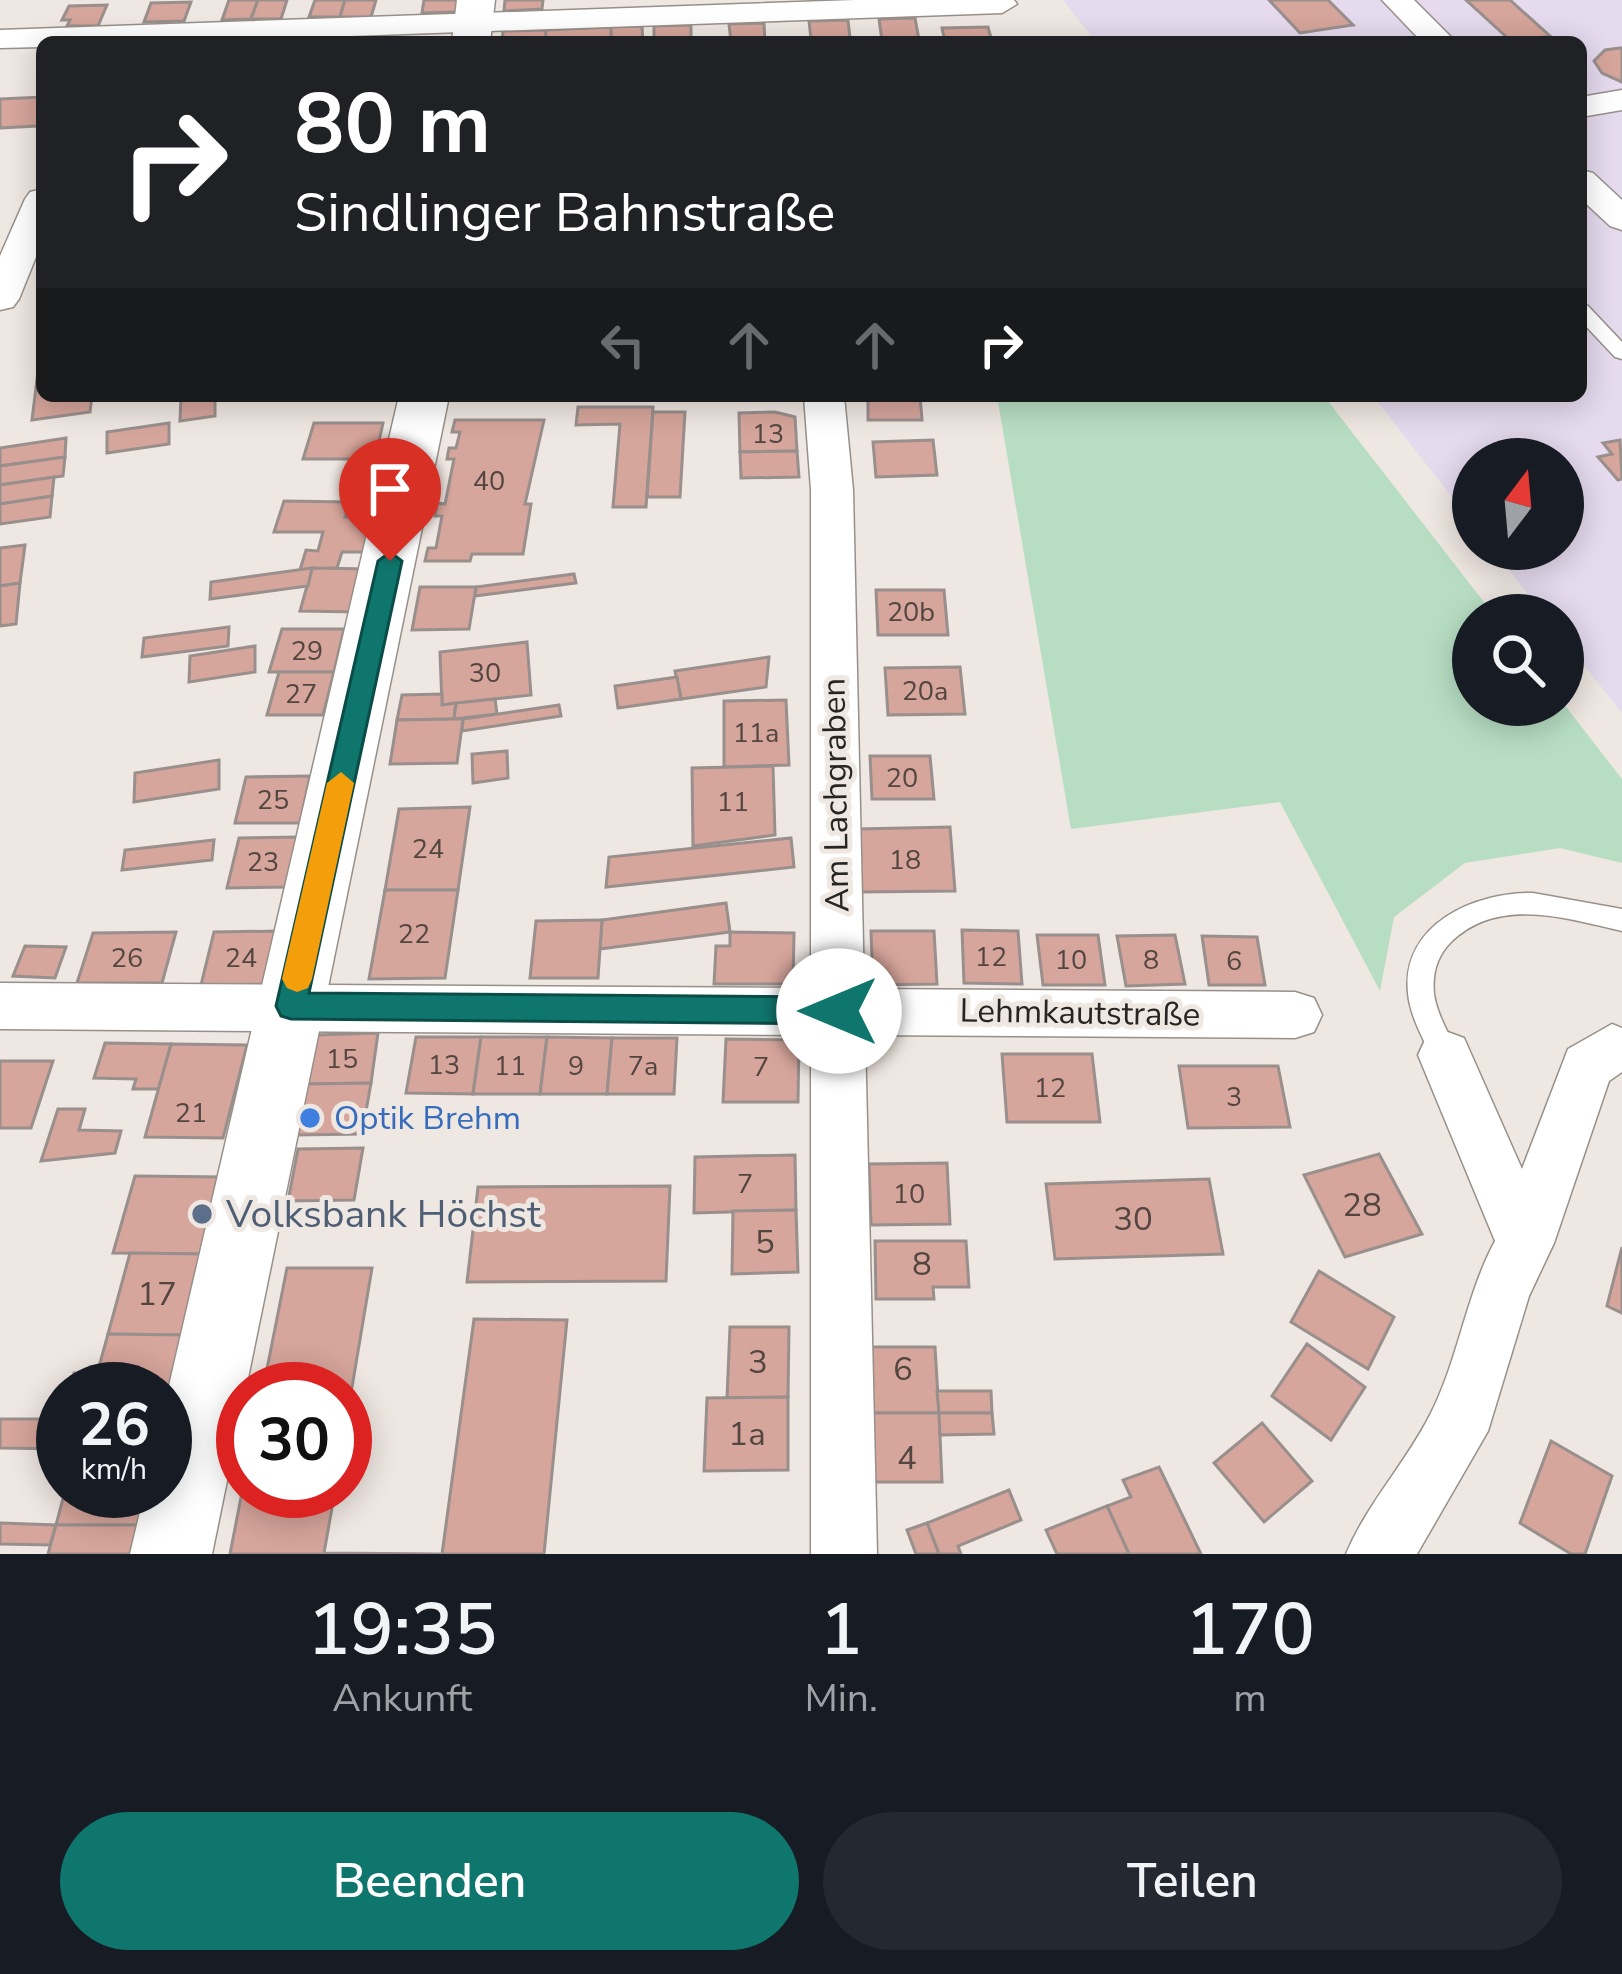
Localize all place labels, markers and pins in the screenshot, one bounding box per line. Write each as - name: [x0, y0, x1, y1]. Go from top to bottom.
- pin: [339, 438, 441, 561]
- place label: Optik Brehm: [334, 1096, 521, 1141]
- marker: Optik Brehm: [297, 1105, 323, 1131]
- place label: Volksbank Höchst: [225, 1188, 541, 1241]
- marker: Volksbank Höchst: [189, 1201, 215, 1227]

